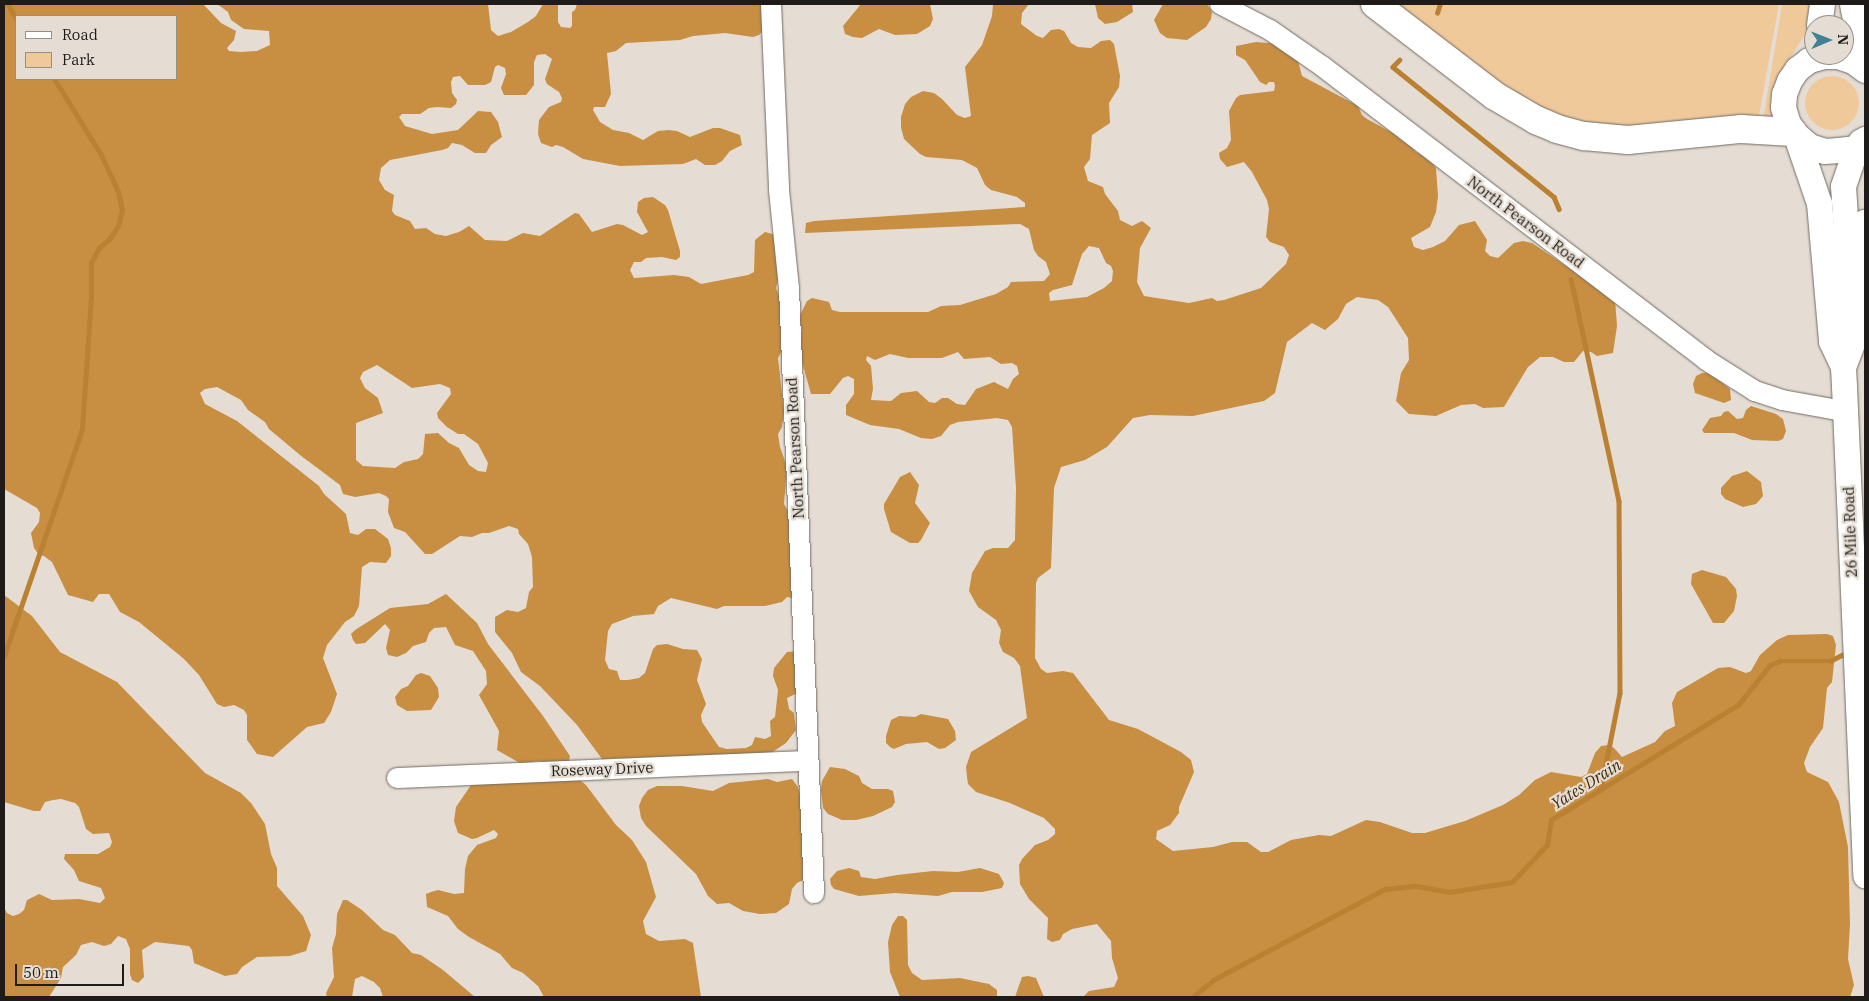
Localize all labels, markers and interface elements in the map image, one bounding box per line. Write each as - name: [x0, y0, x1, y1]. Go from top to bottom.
- legend: [15, 15, 178, 80]
- north arrow: [1804, 15, 1854, 65]
- text: Road: [62, 25, 98, 44]
- text: N: [1834, 34, 1852, 45]
- text: Park: [62, 50, 95, 69]
- street label: North Pearson Road: [1464, 172, 1588, 272]
- street label: North Pearson Road: [782, 377, 808, 519]
- street label: 26 Mile Road: [1839, 486, 1861, 578]
- water label: Yates Drain: [1548, 755, 1624, 813]
- street label: Roseway Drive: [550, 758, 654, 780]
- scale bar: [18, 954, 126, 986]
- text: 50 m: [23, 963, 59, 982]

